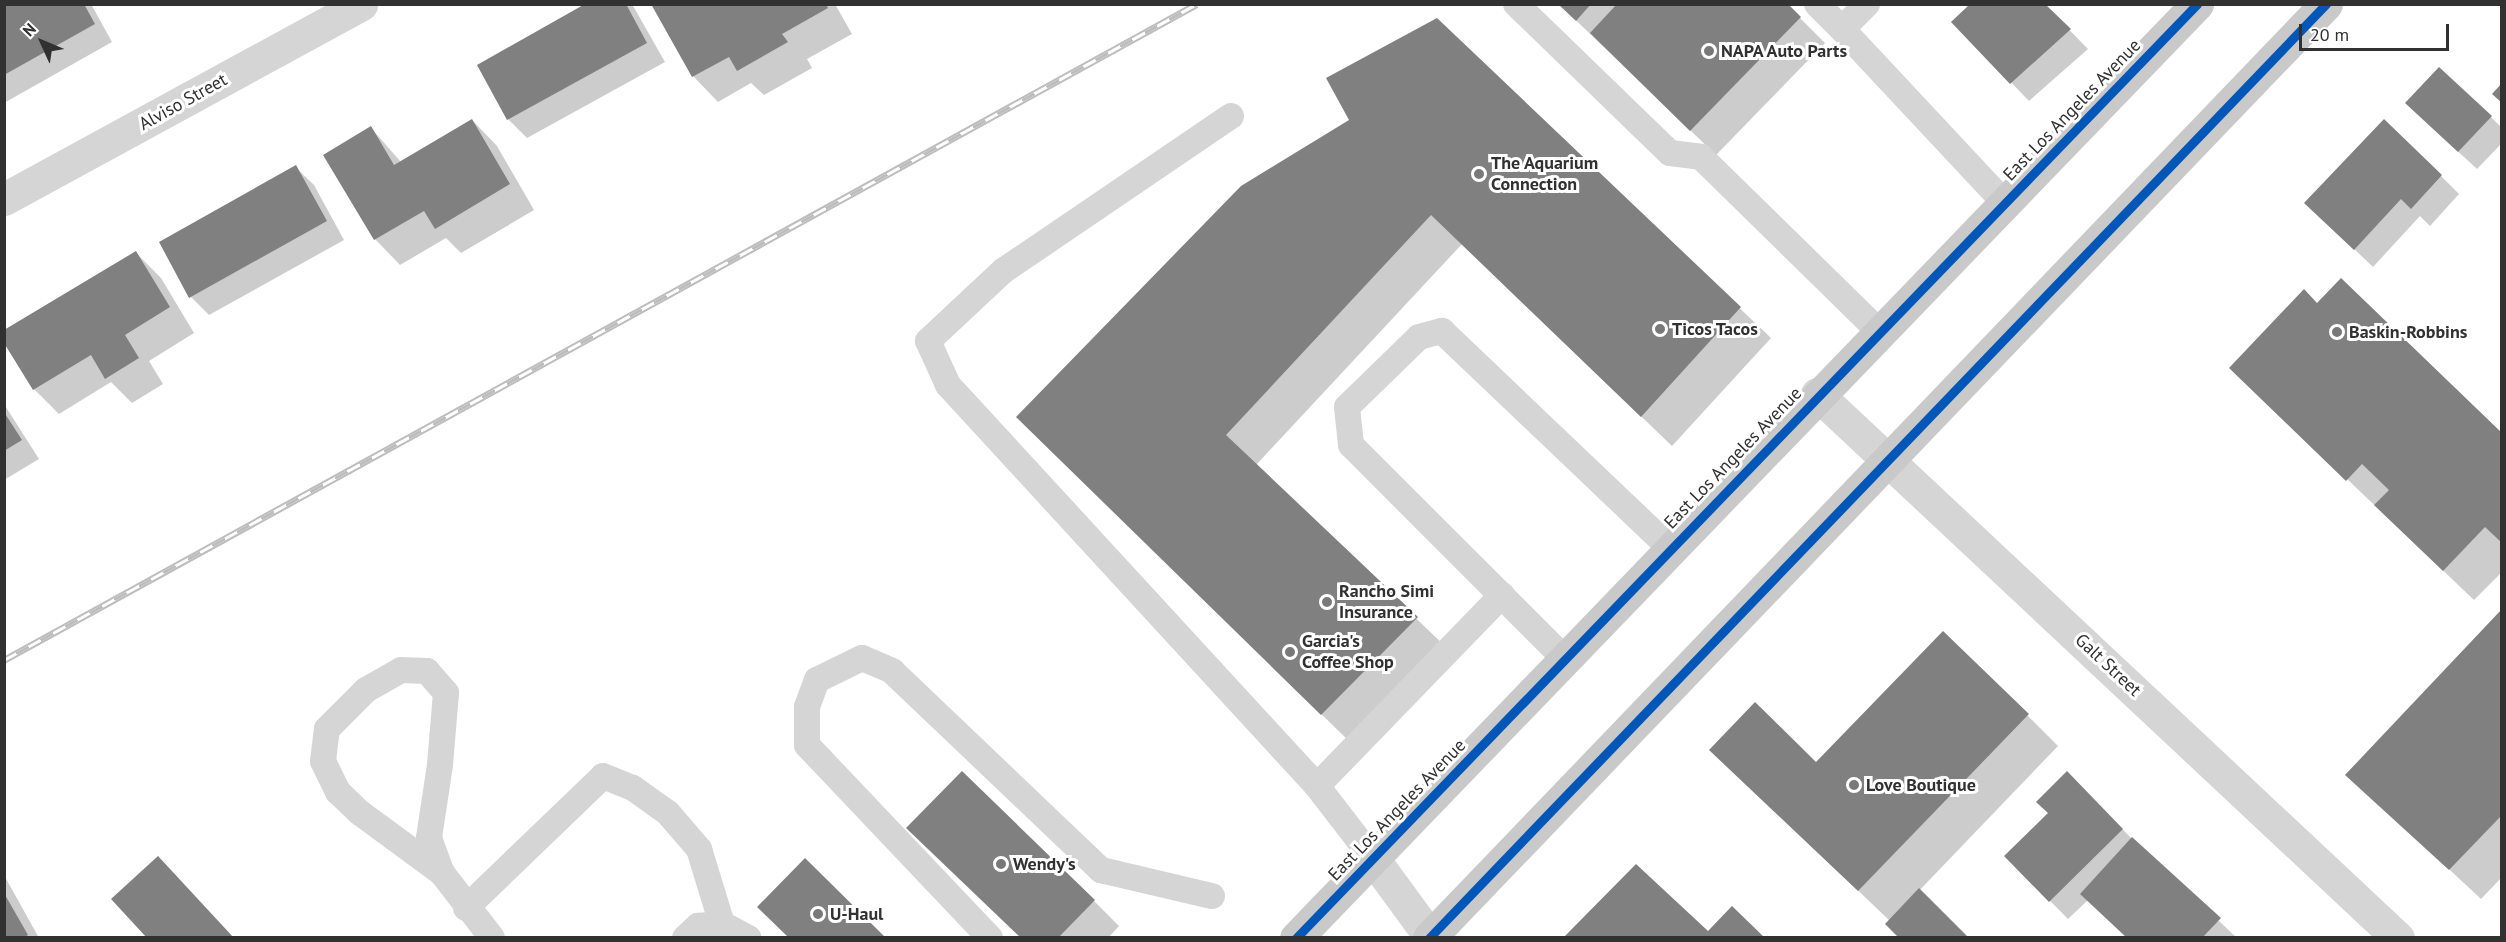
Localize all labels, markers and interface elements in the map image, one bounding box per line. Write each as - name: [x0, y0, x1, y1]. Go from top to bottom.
- north arrow: [12, 12, 72, 72]
- scale bar: [2302, 12, 2452, 50]
- text: N: [18, 19, 40, 40]
- text: 20 m: [2310, 23, 2349, 46]
- street label: East Los Angeles Avenue: [1998, 34, 2146, 186]
- place label: NAPA Auto Parts: [1721, 40, 1848, 62]
- marker: NAPA Auto Parts: [1702, 44, 1716, 58]
- street label: Alviso Street: [135, 69, 231, 135]
- place label: The Aquarium Connection: [1491, 153, 1599, 195]
- marker: The Aquarium Connection: [1472, 167, 1486, 181]
- place label: Ticos Tacos: [1672, 318, 1758, 340]
- place label: Baskin-Robbins: [2349, 321, 2467, 343]
- marker: Ticos Tacos: [1653, 322, 1667, 336]
- marker: Baskin-Robbins: [2330, 325, 2344, 339]
- street label: East Los Angeles Avenue: [1659, 382, 1807, 534]
- place label: Rancho Simi Insurance: [1339, 581, 1434, 624]
- marker: Rancho Simi Insurance: [1320, 595, 1334, 609]
- street label: Galt Street: [2071, 629, 2145, 701]
- place label: Garcia's Coffee Shop: [1302, 631, 1394, 674]
- marker: Garcia's Coffee Shop: [1283, 645, 1297, 659]
- street label: East Los Angeles Avenue: [1323, 734, 1471, 886]
- place label: Love Boutique: [1866, 774, 1976, 796]
- marker: Love Boutique: [1847, 778, 1861, 792]
- place label: Wendy's: [1013, 853, 1076, 875]
- marker: Wendy's: [994, 857, 1008, 871]
- place label: U-Haul: [830, 903, 883, 925]
- marker: U-Haul: [811, 907, 825, 921]

